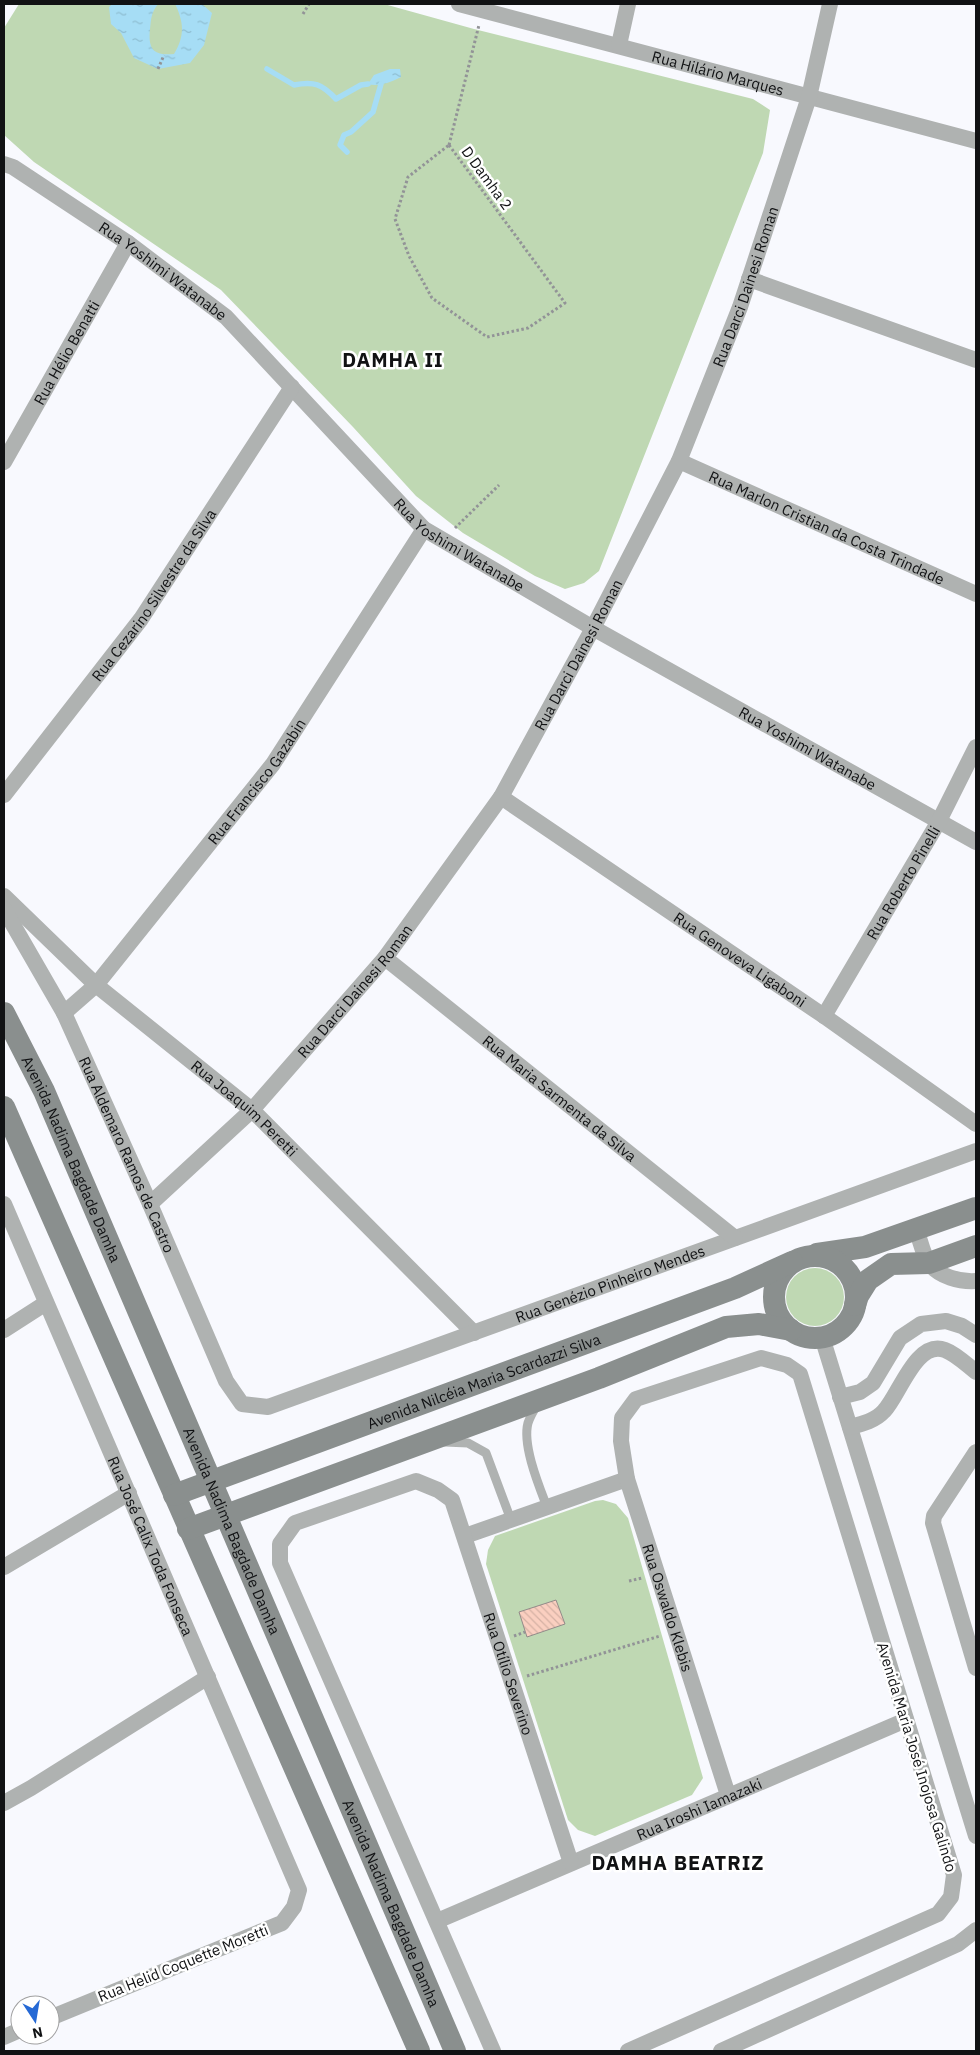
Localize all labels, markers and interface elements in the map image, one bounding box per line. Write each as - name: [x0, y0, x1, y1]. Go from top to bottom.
- street label: Rua Hilário Marques: [650, 46, 786, 99]
- street label: D Damha 2: [458, 143, 516, 213]
- street label: Rua Darci Dainesi Roman: [708, 204, 782, 369]
- street label: Rua Yoshimi Watanabe: [96, 217, 231, 324]
- street label: Rua Hélio Benatti: [29, 297, 103, 408]
- district label: DAMHA II: [342, 346, 444, 373]
- street label: Rua Marlon Cristian da Costa Trindade: [706, 466, 948, 588]
- street label: Rua Yoshimi Watanabe: [390, 494, 528, 595]
- street label: Rua Cezarino Silvestre da Silva: [87, 505, 220, 685]
- street label: Rua Darci Dainesi Roman: [530, 576, 626, 733]
- street label: Rua Yoshimi Watanabe: [736, 702, 880, 794]
- street label: Rua Francisco Gazabin: [203, 715, 309, 848]
- street label: Rua Roberto Pinelli: [862, 822, 944, 943]
- street label: Rua Genoveva Ligaboni: [670, 908, 810, 1011]
- street label: Rua Darci Dainesi Roman: [293, 920, 416, 1061]
- street label: Rua Maria Sarmenta da Silva: [479, 1031, 641, 1165]
- street label: Avenida Nadima Bagdade Damha: [18, 1052, 126, 1265]
- street label: Rua Aldemaro Ramos de Castro: [75, 1053, 179, 1255]
- street label: Rua Joaquim Peretti: [187, 1056, 302, 1160]
- street label: Rua Genézio Pinheiro Mendes: [513, 1240, 707, 1326]
- street label: Avenida Nilcéia Maria Scardazzi Silva: [364, 1329, 603, 1432]
- street label: Avenida Nadima Bagdade Damha: [179, 1424, 285, 1637]
- street label: Rua José Calix Toda Fonseca: [104, 1453, 198, 1638]
- street label: Rua Oswaldo Klebis: [639, 1541, 697, 1674]
- street label: Rua Otílio Severino: [480, 1610, 538, 1737]
- street label: Avenida Maria José Inojosa Galindo: [873, 1640, 961, 1874]
- street label: Rua Iroshi Iamazaki: [633, 1774, 765, 1844]
- street label: Avenida Nadima Bagdade Damha: [339, 1796, 444, 2010]
- district label: DAMHA BEATRIZ: [592, 1849, 765, 1876]
- street label: Rua Helid Coquette Moretti: [95, 1920, 271, 2006]
- north arrow: [10, 1995, 60, 2045]
- text: N: [31, 2023, 45, 2043]

